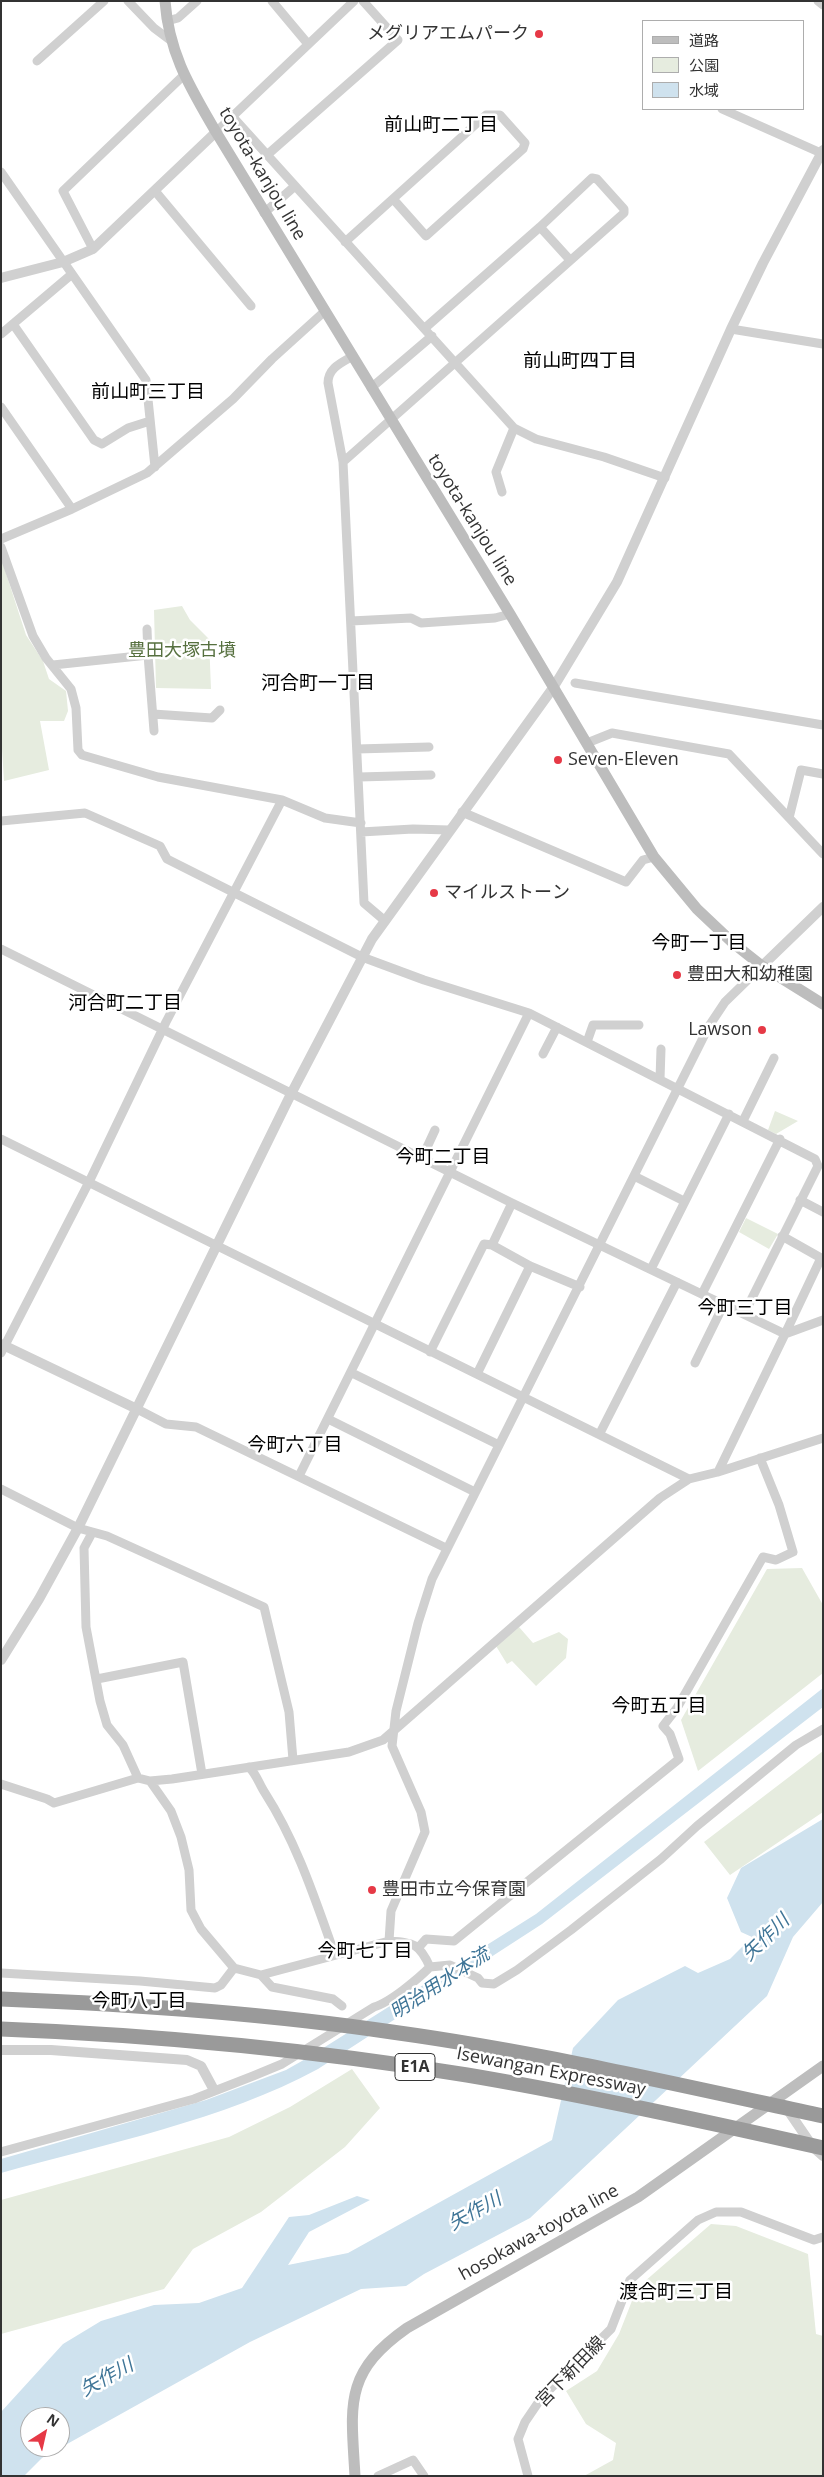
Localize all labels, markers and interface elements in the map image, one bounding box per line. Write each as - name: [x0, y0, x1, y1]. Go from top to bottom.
- legend: [642, 20, 804, 110]
- place label: メグリアエムパーク: [367, 23, 529, 45]
- marker: メグリアエムパーク: [533, 28, 545, 40]
- text: 道路: [689, 30, 719, 50]
- text: 公園: [689, 55, 719, 75]
- text: 水域: [689, 80, 719, 100]
- street label: toyota-kanjou line: [214, 104, 310, 244]
- district label: 前山町二丁目: [384, 115, 498, 137]
- district label: 前山町四丁目: [523, 351, 637, 373]
- district label: 前山町三丁目: [91, 382, 205, 404]
- street label: toyota-kanjou line: [423, 450, 521, 590]
- park label: 豊田大塚古墳: [128, 640, 236, 662]
- district label: 河合町一丁目: [261, 673, 375, 695]
- place label: Seven-Eleven: [568, 749, 679, 771]
- marker: Seven-Eleven: [552, 754, 564, 766]
- place label: マイルストーン: [444, 882, 570, 904]
- marker: マイルストーン: [428, 887, 440, 899]
- district label: 今町一丁目: [652, 933, 746, 955]
- place label: 豊田大和幼稚園: [687, 964, 813, 986]
- marker: 豊田大和幼稚園: [671, 969, 683, 981]
- district label: 河合町二丁目: [68, 993, 182, 1015]
- place label: Lawson: [688, 1019, 752, 1041]
- marker: Lawson: [756, 1024, 768, 1036]
- district label: 今町二丁目: [396, 1147, 490, 1169]
- district label: 今町三丁目: [698, 1298, 792, 1320]
- district label: 今町六丁目: [248, 1435, 342, 1457]
- district label: 今町五丁目: [612, 1696, 706, 1718]
- place label: 豊田市立今保育園: [382, 1879, 526, 1901]
- marker: 豊田市立今保育園: [366, 1884, 378, 1896]
- water label: 矢作川: [738, 1910, 794, 1966]
- district label: 今町七丁目: [318, 1941, 412, 1963]
- water label: 明治用水本流: [386, 1943, 494, 2025]
- district label: 今町八丁目: [92, 1991, 186, 2013]
- street label: Isewangan Expressway: [455, 2043, 647, 2101]
- road number: E1A: [395, 2054, 435, 2080]
- street label: hosokawa-toyota line: [456, 2180, 622, 2286]
- water label: 矢作川: [445, 2188, 505, 2236]
- district label: 渡合町三丁目: [619, 2282, 733, 2304]
- street label: 宮下新田線: [532, 2332, 610, 2412]
- water label: 矢作川: [77, 2354, 137, 2402]
- north arrow: [20, 2407, 70, 2457]
- text: N: [43, 2409, 63, 2431]

